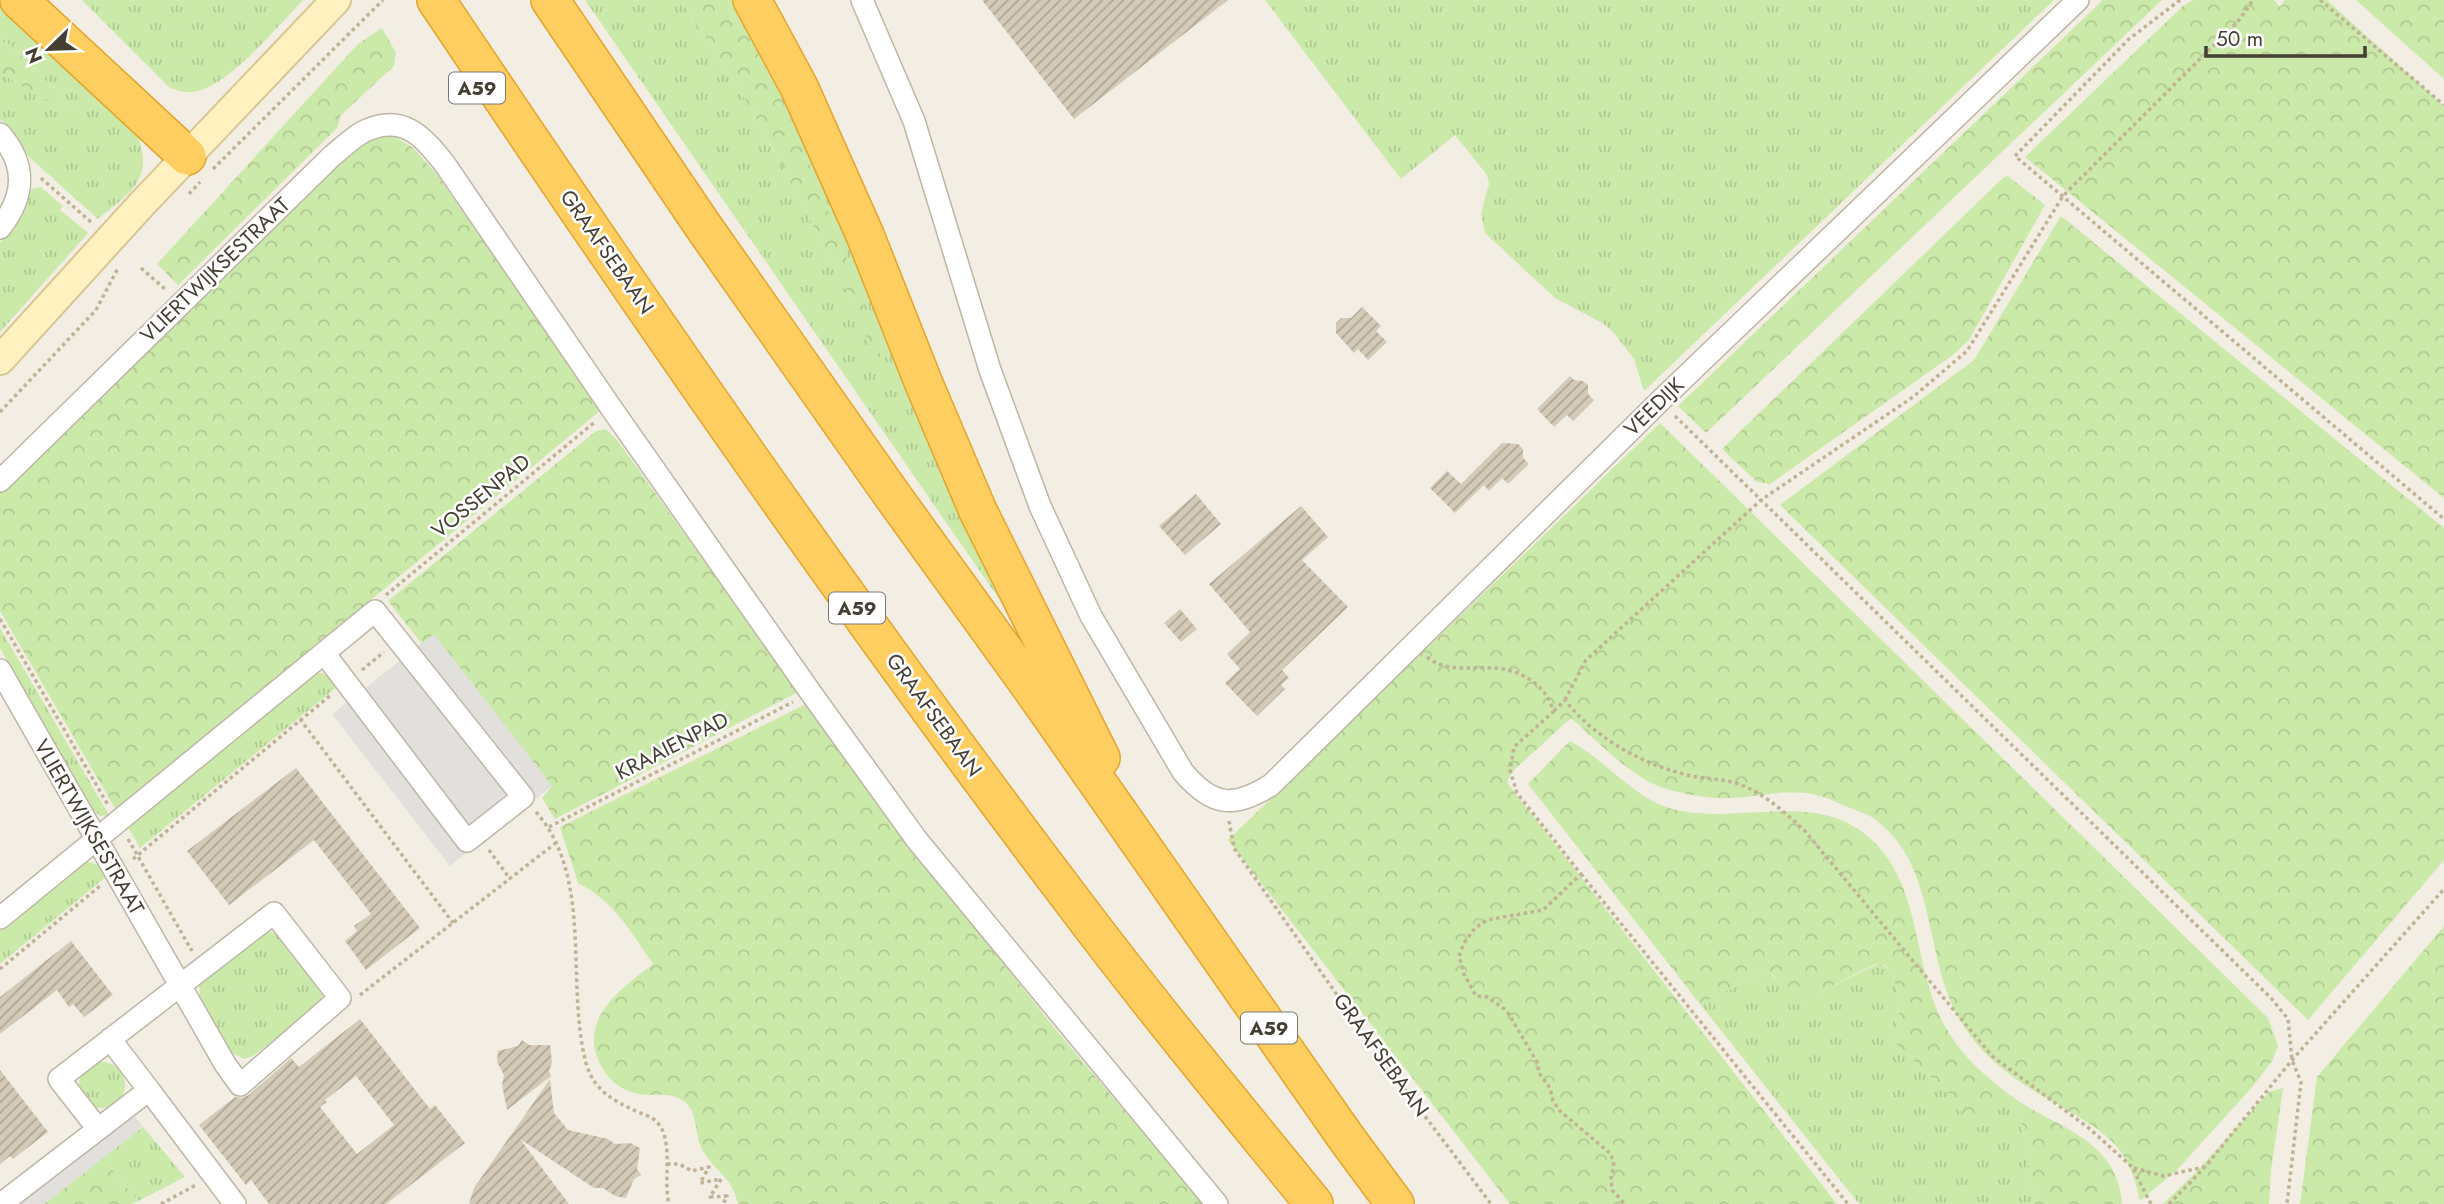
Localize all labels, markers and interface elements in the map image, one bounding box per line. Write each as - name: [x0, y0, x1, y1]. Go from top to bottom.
- north arrow: [14, 14, 84, 84]
- scale bar: [2206, 14, 2365, 58]
- text: 50 m: [2216, 24, 2263, 54]
- text: N: [18, 43, 49, 68]
- road number: A59: [449, 72, 505, 104]
- street label: GRAAFSEBAAN: [553, 184, 661, 320]
- street label: VLIERTWIJKSESTRAAT: [133, 190, 297, 349]
- street label: VEEDIJK: [1617, 371, 1691, 443]
- street label: VOSSENPAD: [425, 447, 537, 545]
- road number: A59: [829, 593, 885, 624]
- street label: GRAAFSEBAAN: [879, 647, 989, 783]
- street label: KRAAIENPAD: [610, 705, 734, 787]
- street label: VLIERTWIJKSESTRAAT: [27, 734, 152, 920]
- street label: GRAAFSEBAAN: [1326, 987, 1436, 1123]
- road number: A59: [1241, 1012, 1297, 1044]

